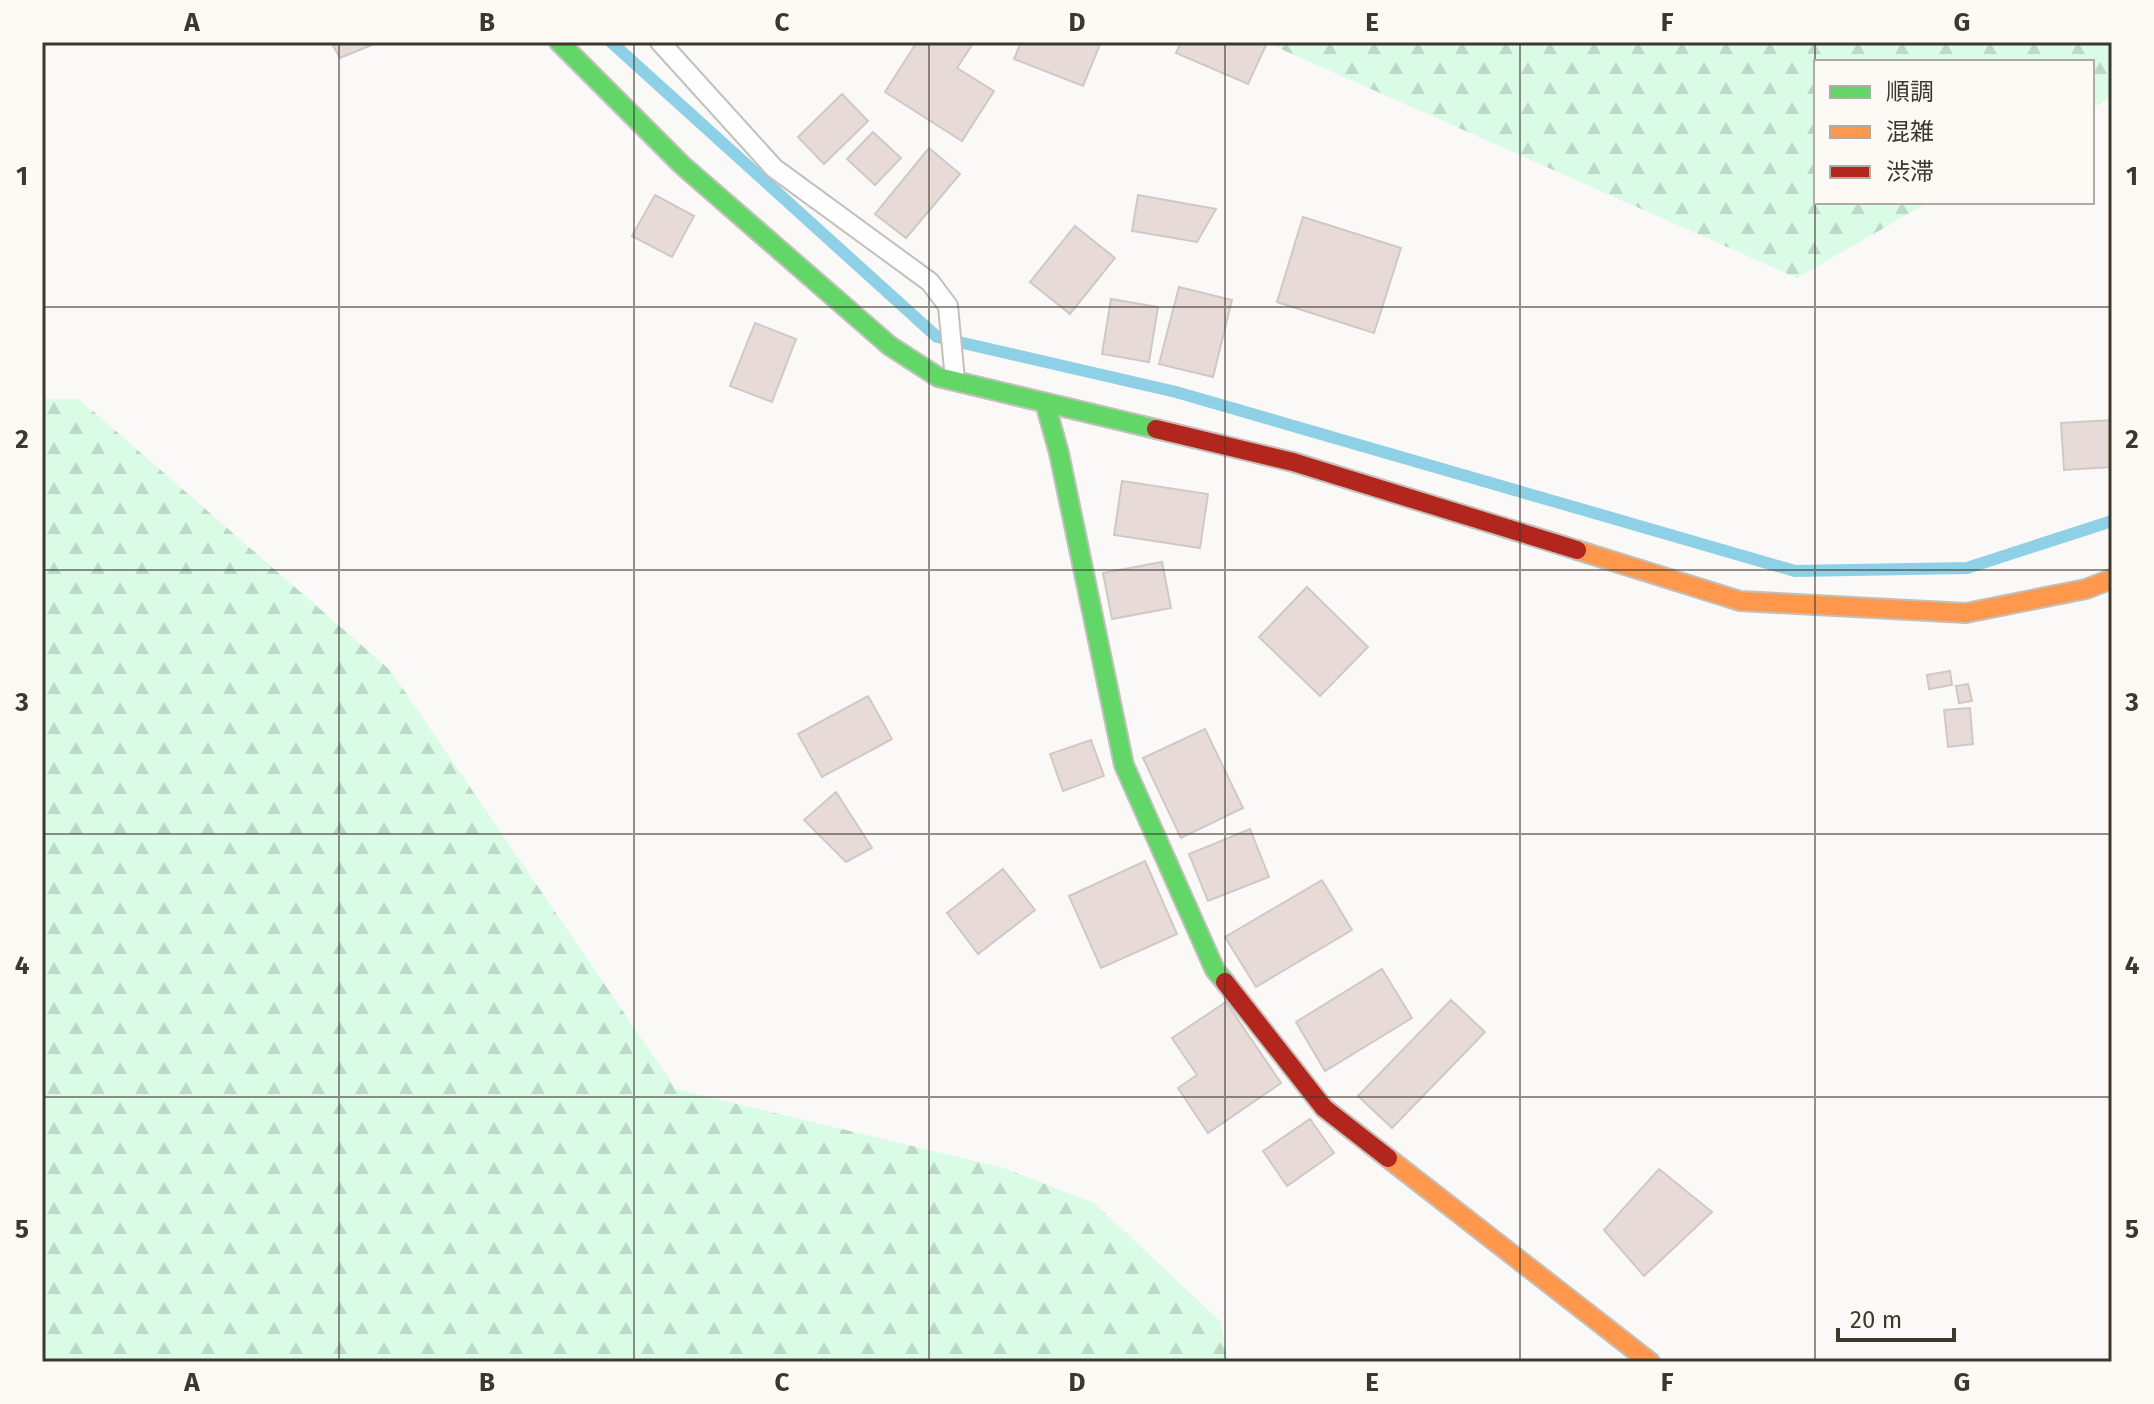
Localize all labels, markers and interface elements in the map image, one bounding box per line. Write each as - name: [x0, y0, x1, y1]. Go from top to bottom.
- text: A: [183, 7, 200, 38]
- text: B: [479, 7, 495, 38]
- text: C: [775, 7, 790, 38]
- text: D: [1069, 7, 1086, 38]
- text: E: [1365, 7, 1379, 38]
- text: F: [1661, 7, 1674, 38]
- text: G: [1954, 7, 1970, 38]
- legend: [1814, 60, 2094, 204]
- text: 順調: [1886, 78, 1934, 106]
- text: 混雑: [1886, 118, 1934, 146]
- text: 渋滞: [1886, 158, 1934, 186]
- text: 1: [16, 161, 28, 192]
- text: 1: [2126, 161, 2138, 192]
- text: 2: [15, 424, 29, 455]
- text: 2: [2125, 424, 2139, 455]
- text: 3: [14, 687, 29, 718]
- text: 3: [2124, 687, 2139, 718]
- text: 4: [15, 950, 30, 981]
- text: 4: [2125, 950, 2140, 981]
- text: 5: [15, 1214, 29, 1245]
- text: 5: [2125, 1214, 2139, 1245]
- scale bar: [1838, 1292, 1954, 1342]
- text: 20 m: [1850, 1306, 1902, 1334]
- text: A: [183, 1367, 200, 1398]
- text: B: [479, 1367, 495, 1398]
- text: C: [775, 1367, 790, 1398]
- text: D: [1069, 1367, 1086, 1398]
- text: E: [1365, 1367, 1379, 1398]
- text: F: [1661, 1367, 1674, 1398]
- text: G: [1954, 1367, 1970, 1398]

